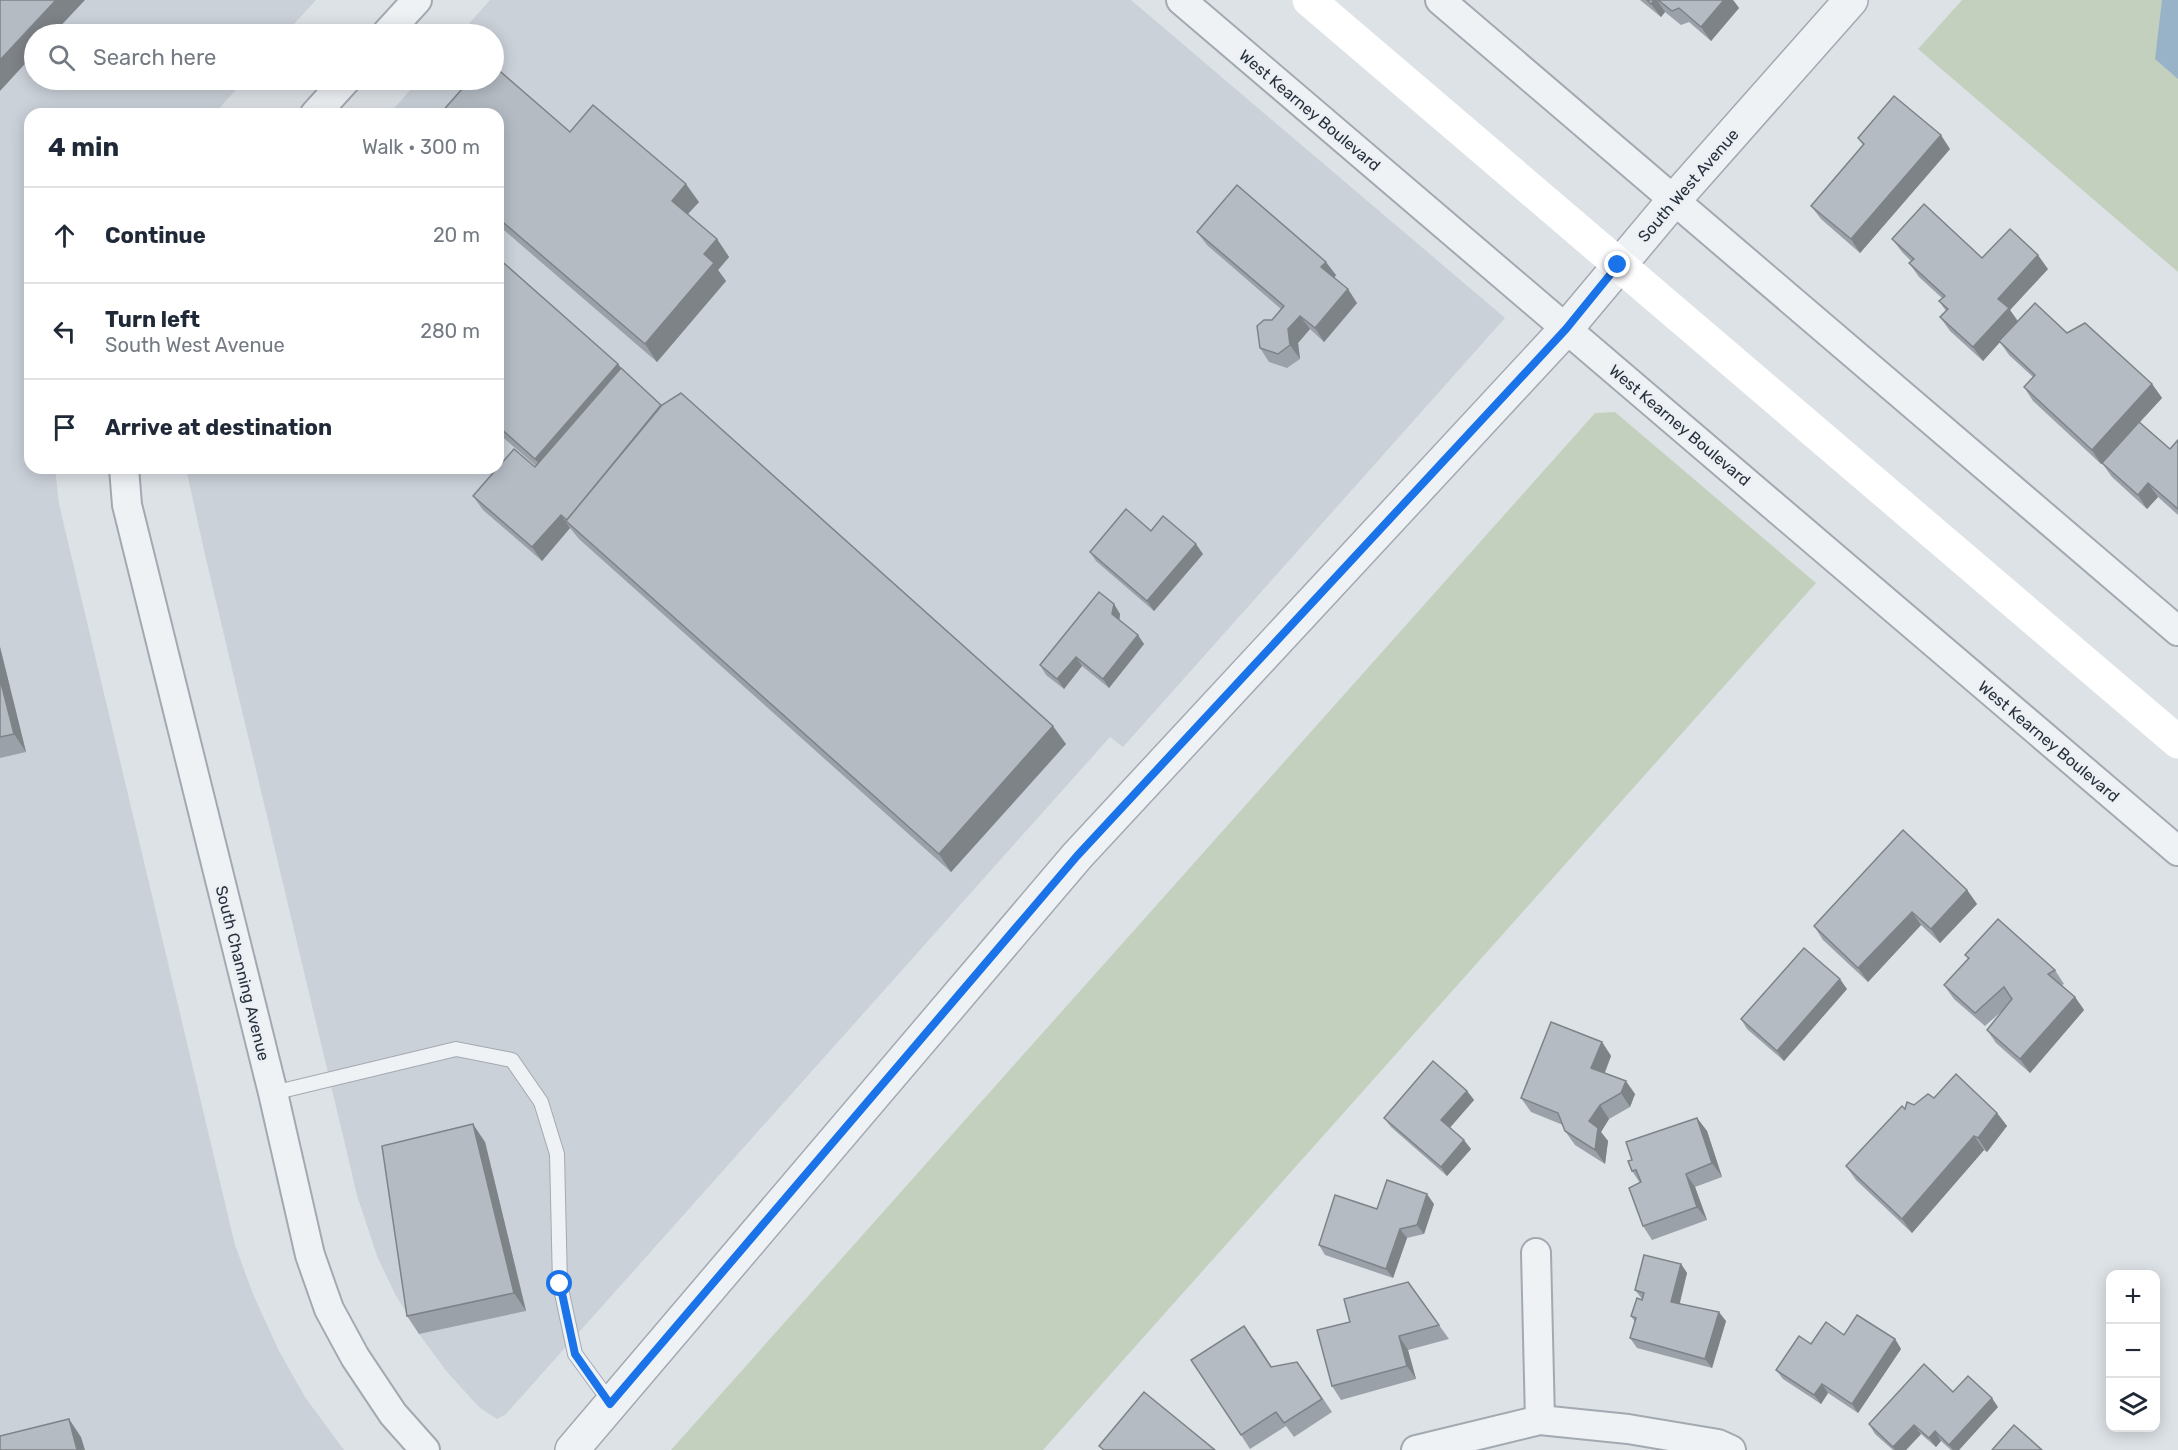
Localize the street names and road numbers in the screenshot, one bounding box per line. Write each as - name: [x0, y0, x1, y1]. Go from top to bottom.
- street label: West Kearney Boulevard: [1235, 46, 1384, 175]
- street label: South West Avenue: [1634, 125, 1743, 246]
- street label: West Kearney Boulevard: [1605, 361, 1754, 490]
- street label: West Kearney Boulevard: [1974, 677, 2123, 806]
- street label: South Channing Avenue: [212, 884, 274, 1063]

